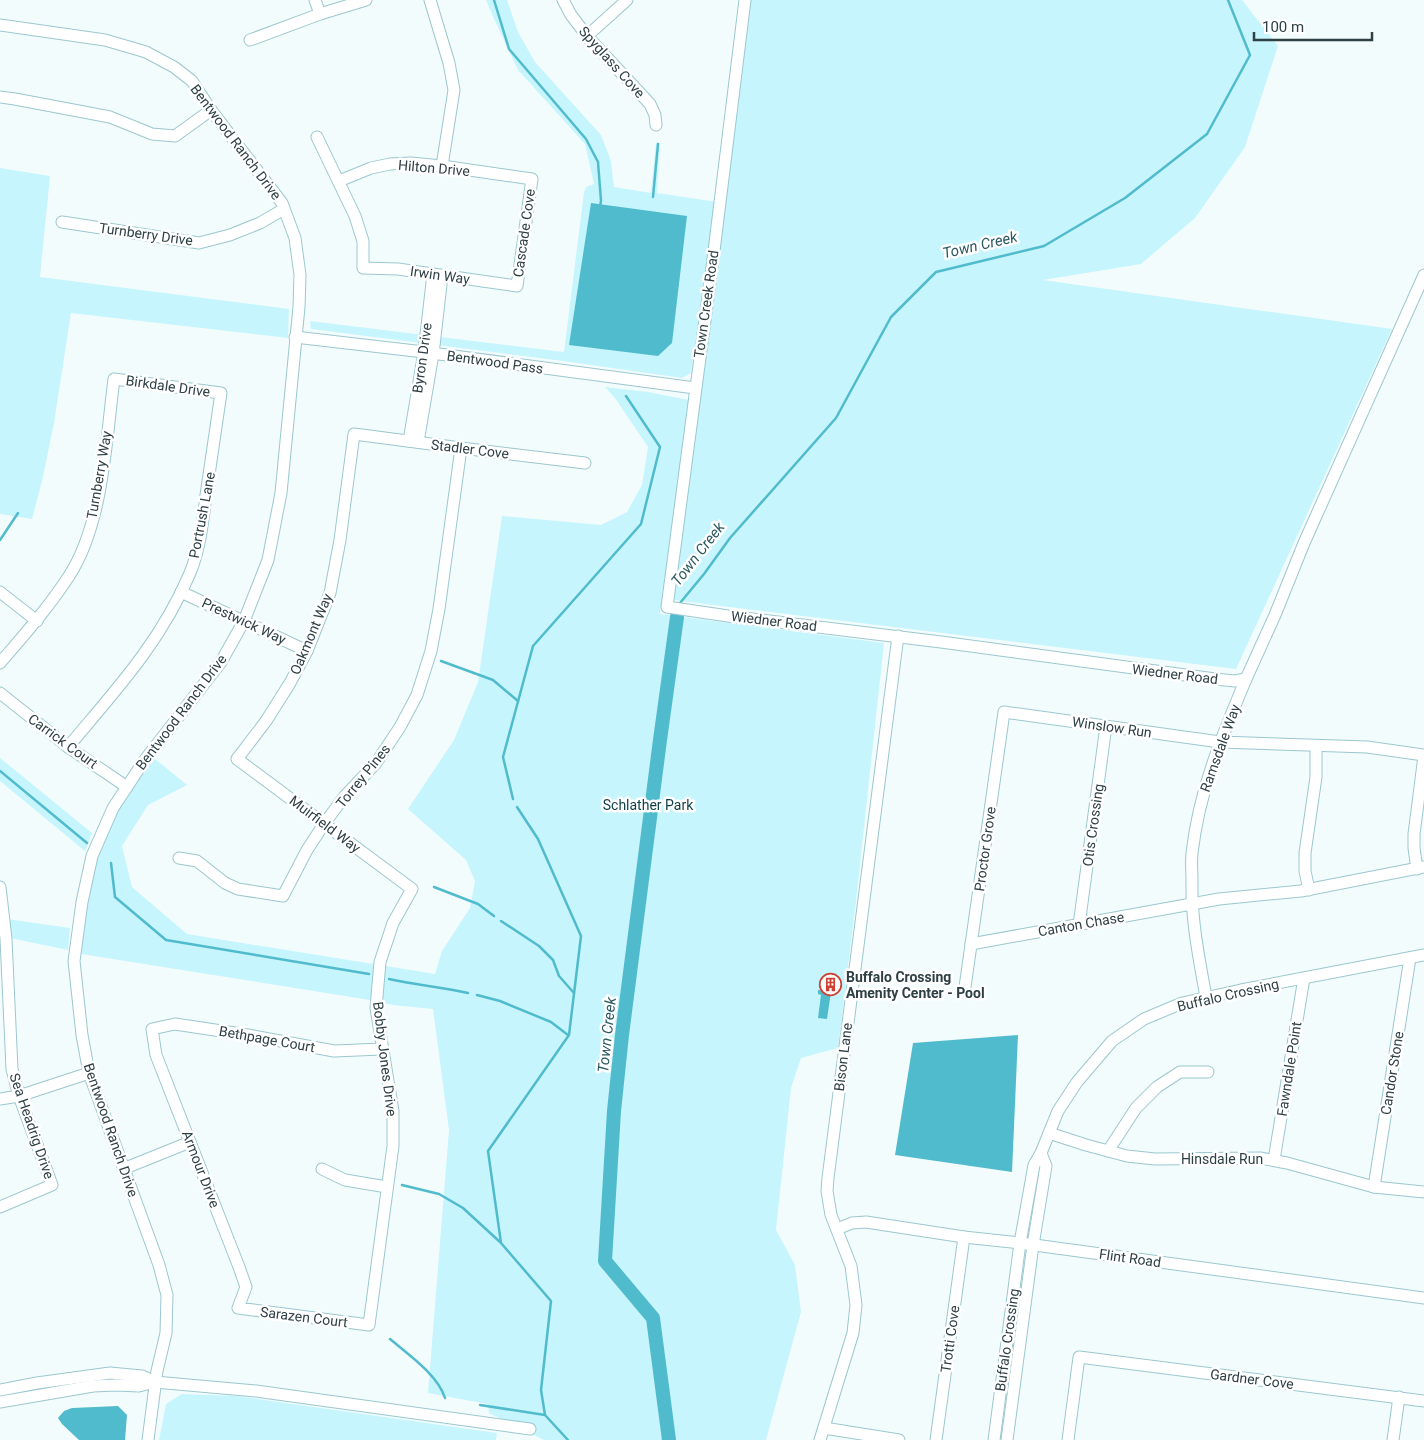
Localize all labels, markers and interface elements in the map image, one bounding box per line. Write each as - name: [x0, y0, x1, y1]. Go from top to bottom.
- scale bar: [1254, 10, 1372, 42]
- text: 100 m: [1262, 18, 1304, 36]
- street label: Spyglass Cove: [576, 23, 648, 101]
- street label: Bentwood Ranch Drive: [187, 81, 285, 203]
- street label: Hilton Drive: [397, 157, 471, 179]
- street label: Cascade Cove: [510, 188, 538, 278]
- street label: Turnberry Drive: [98, 220, 194, 248]
- water label: Town Creek: [941, 228, 1020, 262]
- street label: Town Creek Road: [691, 249, 721, 359]
- street label: Irwin Way: [409, 263, 471, 287]
- street label: Byron Drive: [409, 322, 435, 394]
- street label: Bentwood Pass: [446, 347, 544, 377]
- street label: Birkdale Drive: [125, 372, 211, 400]
- street label: Turnberry Way: [83, 429, 115, 520]
- street label: Stadler Cove: [430, 436, 510, 462]
- street label: Portrush Lane: [186, 470, 218, 560]
- water label: Town Creek: [668, 518, 729, 589]
- street label: Oakmont Way: [287, 591, 335, 677]
- street label: Prestwick Way: [199, 595, 289, 648]
- street label: Wiedner Road: [730, 608, 818, 634]
- street label: Bentwood Ranch Drive: [132, 651, 230, 773]
- street label: Wiedner Road: [1131, 661, 1219, 687]
- street label: Ramsdale Way: [1197, 702, 1243, 794]
- street label: Carrick Court: [25, 710, 101, 772]
- street label: Winslow Run: [1071, 713, 1153, 741]
- street label: Torrey Pines: [333, 741, 393, 811]
- street label: Otis Crossing: [1079, 783, 1107, 867]
- street label: Muirfield Way: [286, 792, 364, 856]
- park label: Schlather Park: [603, 797, 694, 813]
- street label: Proctor Grove: [971, 806, 999, 892]
- street label: Canton Chase: [1037, 909, 1125, 939]
- place label: Buffalo Crossing Amenity Center - Pool: [846, 969, 985, 1001]
- building icon: Buffalo Crossing Amenity Center - Pool: [818, 973, 842, 997]
- street label: Buffalo Crossing: [1176, 976, 1280, 1014]
- water label: Town Creek: [594, 996, 620, 1074]
- street label: Bobby Jones Drive: [370, 1001, 400, 1117]
- street label: Fawndale Point: [1274, 1020, 1304, 1117]
- street label: Bison Lane: [831, 1022, 855, 1092]
- street label: Bethpage Court: [218, 1023, 317, 1055]
- street label: Candor Stone: [1377, 1030, 1407, 1116]
- street label: Bentwood Ranch Drive: [81, 1061, 141, 1199]
- street label: Sea Headrig Drive: [6, 1071, 58, 1181]
- street label: Armour Drive: [179, 1128, 223, 1210]
- street label: Hinsdale Run: [1181, 1151, 1263, 1167]
- street label: Flint Road: [1098, 1246, 1162, 1270]
- street label: Buffalo Crossing: [992, 1287, 1022, 1393]
- street label: Sarazen Court: [259, 1304, 349, 1330]
- street label: Trotti Cove: [937, 1304, 963, 1374]
- street label: Gardner Cove: [1209, 1366, 1295, 1392]

